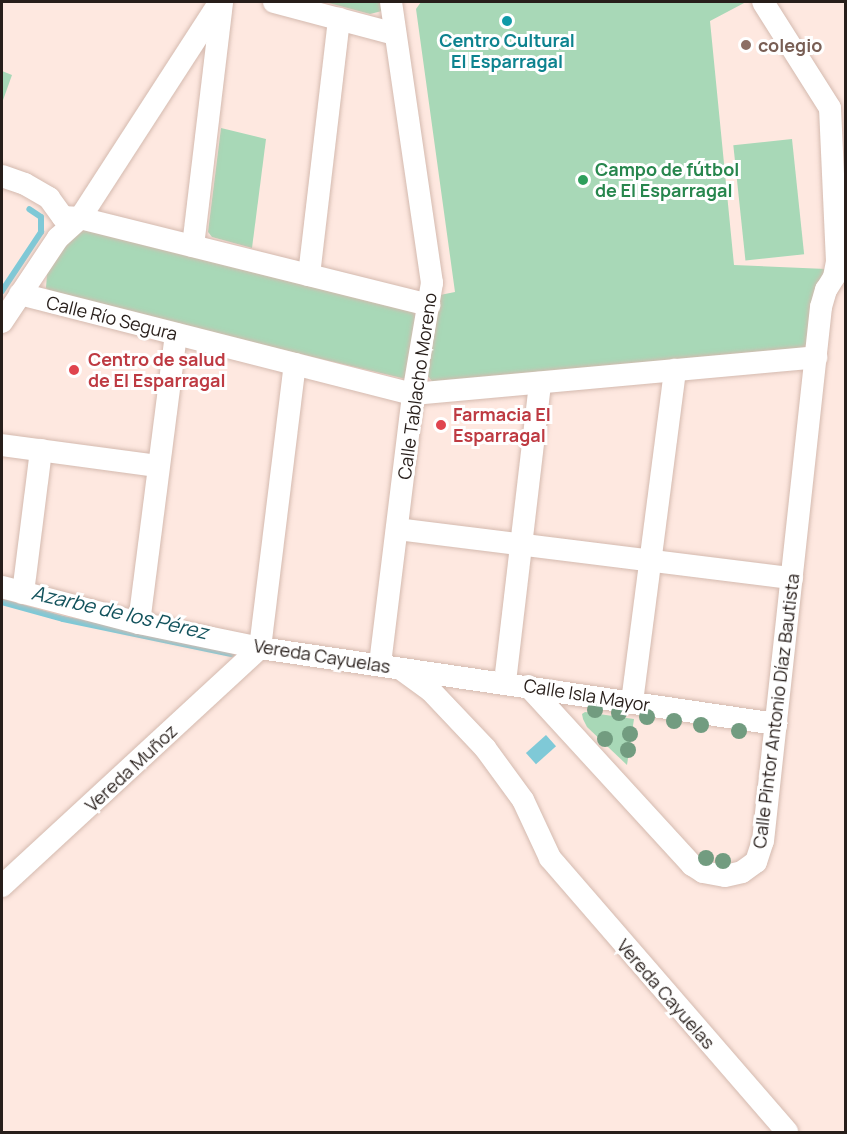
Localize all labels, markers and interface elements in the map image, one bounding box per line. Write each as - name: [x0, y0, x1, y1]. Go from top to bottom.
- marker: Centro Cultural El Esparragal: [500, 14, 514, 28]
- place label: Centro Cultural El Esparragal: [439, 30, 575, 72]
- place label: colegio: [758, 34, 822, 56]
- marker: colegio: [739, 38, 753, 52]
- place label: Campo de fútbol de El Esparragal: [595, 159, 739, 201]
- marker: Campo de fútbol de El Esparragal: [576, 173, 590, 187]
- street label: Calle Río Segura: [44, 291, 180, 345]
- street label: Calle Tablacho Moreno: [393, 291, 441, 481]
- place label: Centro de salud de El Esparragal: [88, 349, 226, 392]
- marker: Centro de salud de El Esparragal: [65, 361, 83, 379]
- place label: Farmacia El Esparragal: [453, 404, 551, 446]
- marker: Farmacia El Esparragal: [434, 418, 448, 432]
- street label: Calle Pintor Antonio Díaz Bautista: [748, 572, 804, 850]
- water label: Azarbe de los Pérez: [30, 580, 210, 644]
- street label: Vereda Cayuelas: [252, 635, 392, 677]
- street label: Calle Isla Mayor: [522, 674, 652, 716]
- street label: Vereda Muñoz: [81, 720, 181, 816]
- street label: Vereda Cayuelas: [613, 935, 719, 1053]

